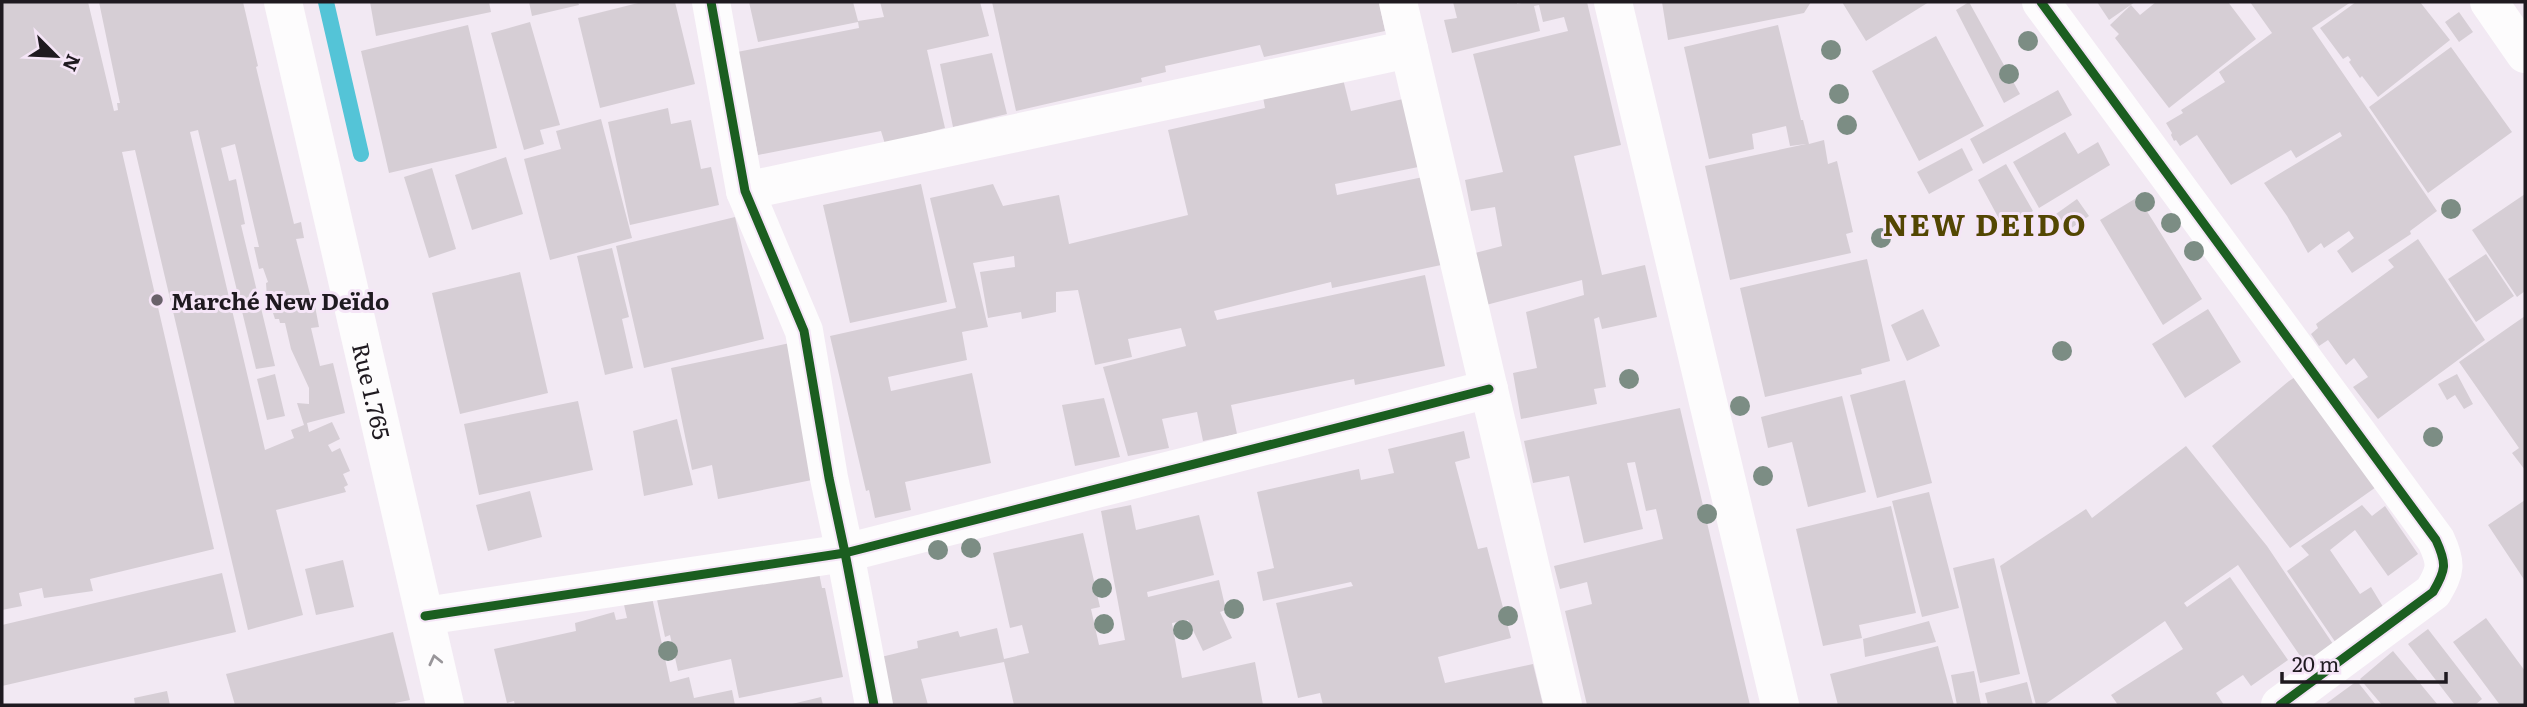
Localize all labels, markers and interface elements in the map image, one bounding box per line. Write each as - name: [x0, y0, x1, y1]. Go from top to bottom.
- north arrow: [21, 21, 91, 91]
- text: N: [56, 50, 88, 76]
- district label: NEW DEIDO: [1883, 201, 2087, 245]
- place label: Marché New Deïdo: [171, 283, 389, 317]
- marker: Marché New Deïdo: [149, 292, 165, 308]
- street label: Rue 1.765: [345, 339, 400, 442]
- scale bar: [2282, 640, 2446, 684]
- text: 20 m: [2292, 647, 2339, 678]
- one-way arrow: [429, 654, 444, 666]

